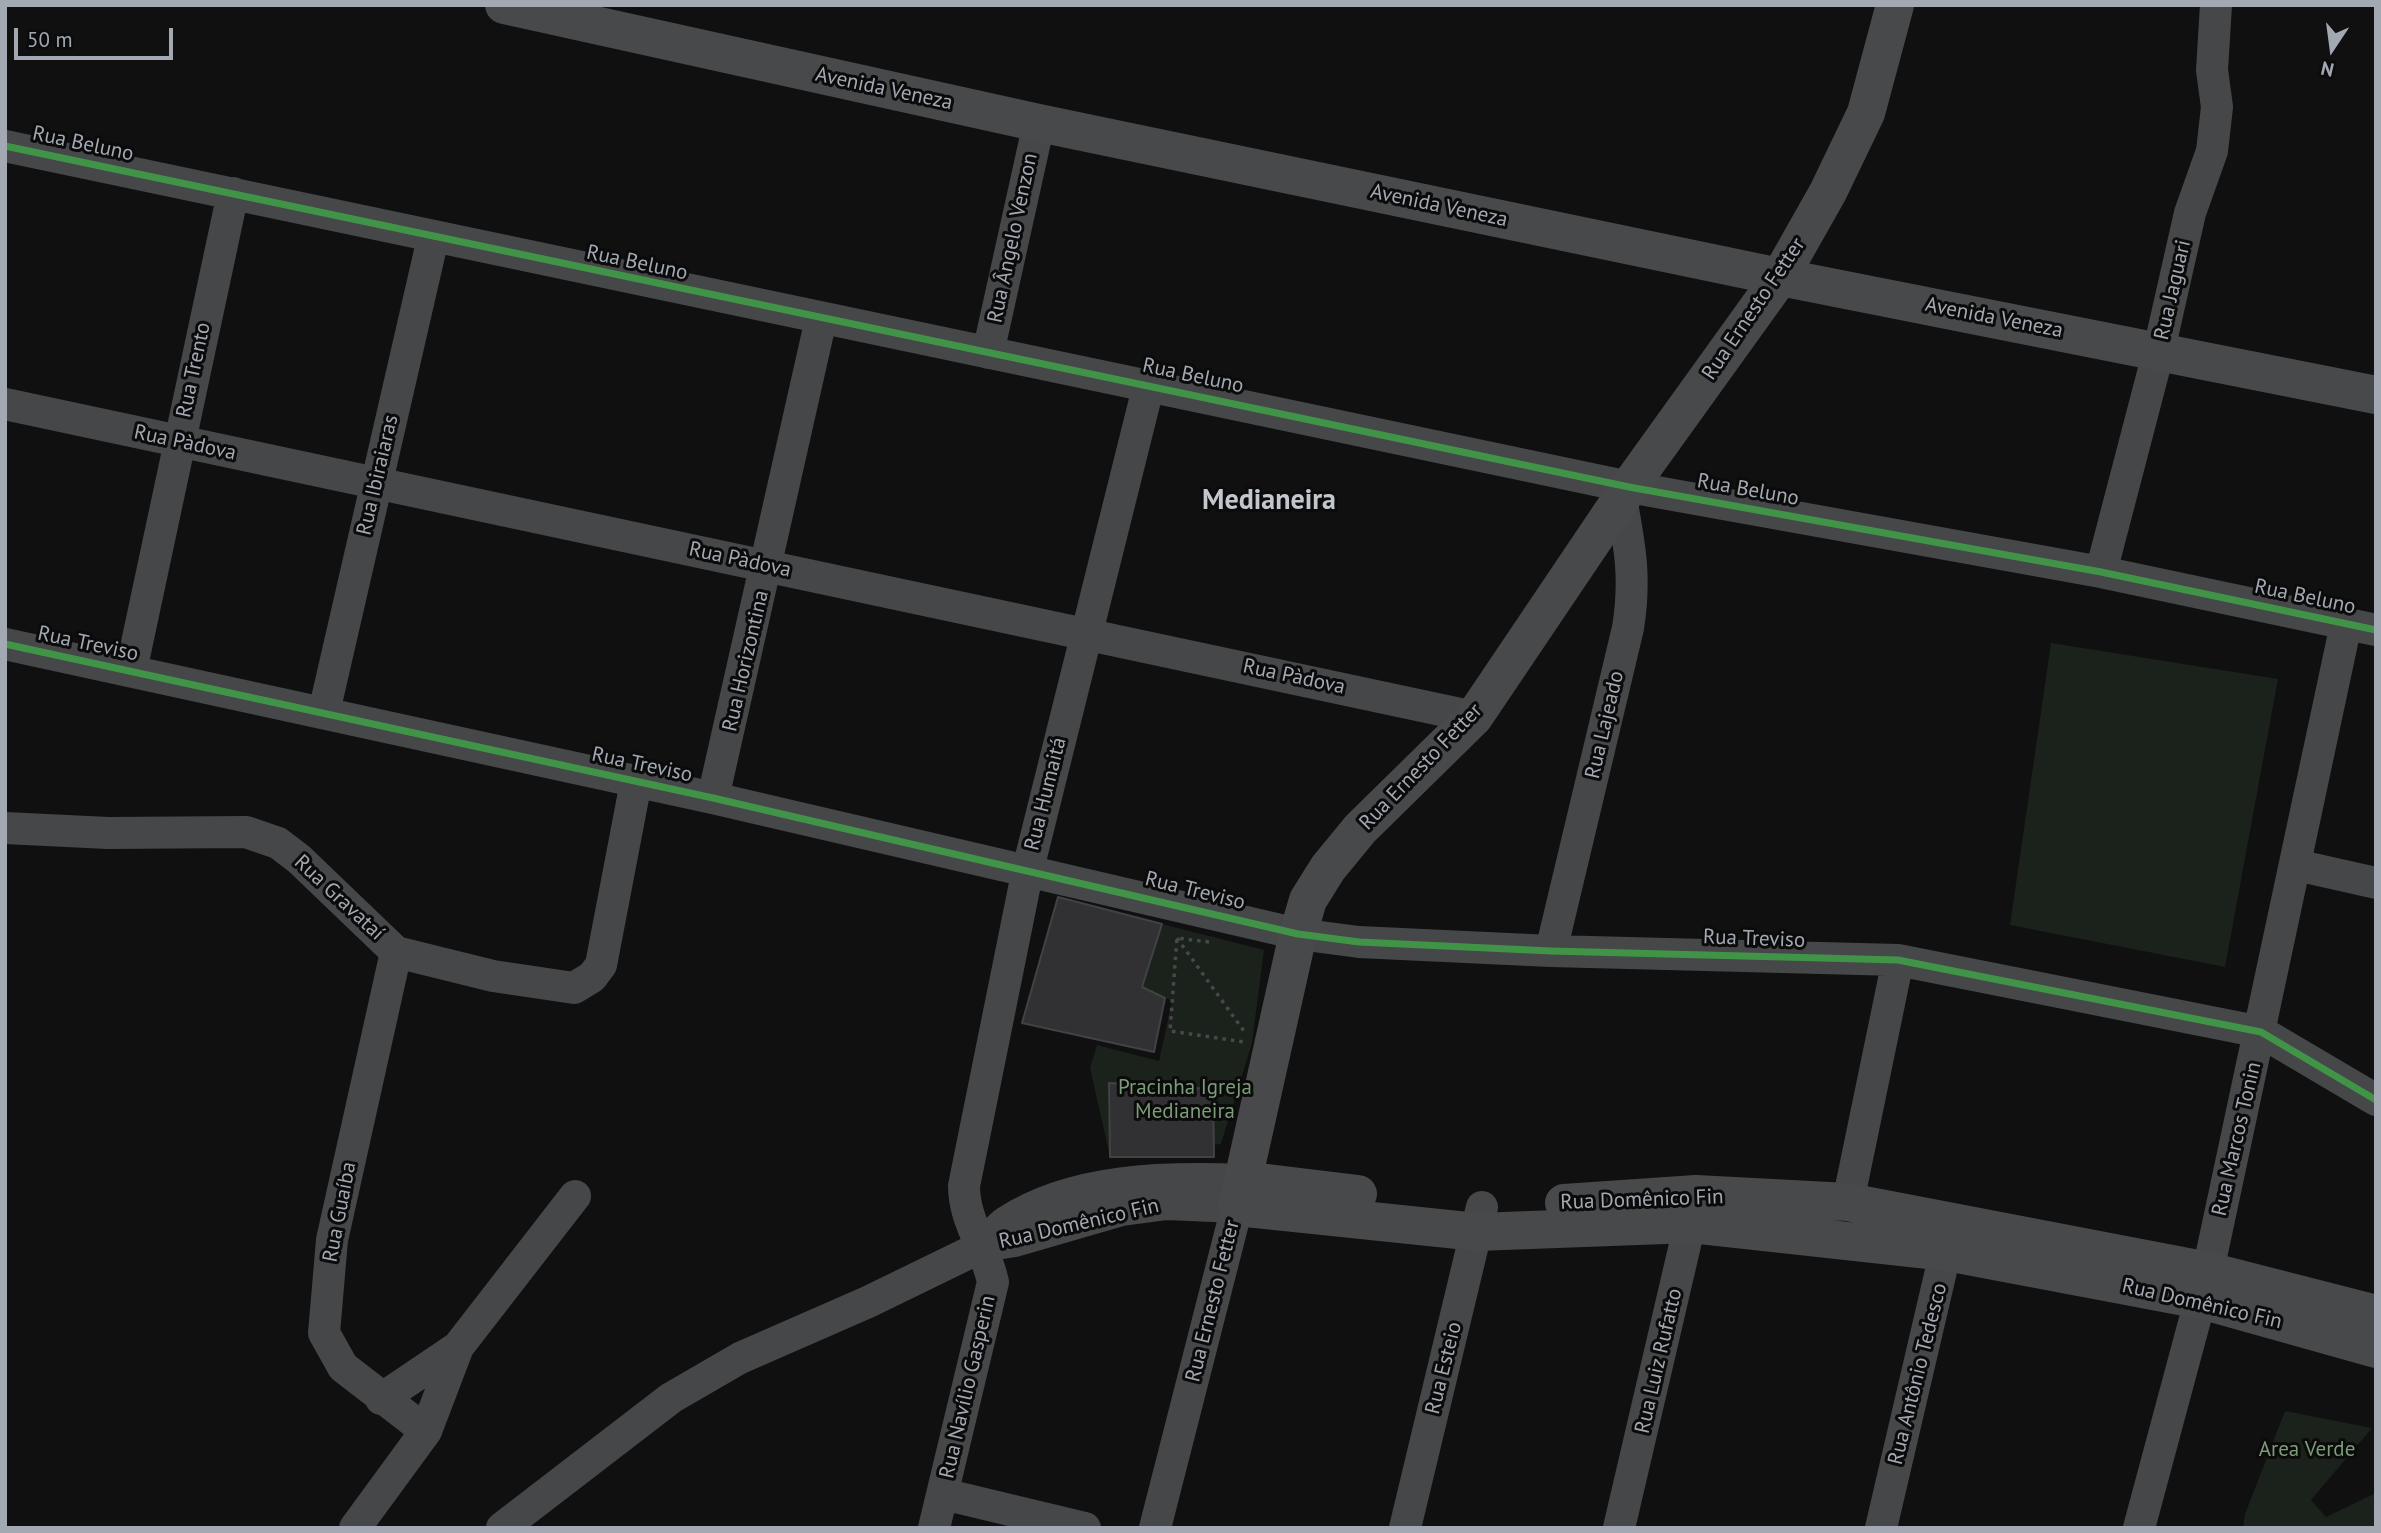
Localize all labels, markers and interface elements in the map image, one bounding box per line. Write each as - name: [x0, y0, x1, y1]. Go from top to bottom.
- scale bar: [18, 14, 177, 58]
- north arrow: [2297, 14, 2367, 84]
- text: 50 m: [27, 26, 73, 53]
- text: N: [2319, 56, 2336, 83]
- street label: Avenida Veneza: [813, 62, 955, 116]
- street label: Rua Beluno: [30, 121, 136, 167]
- street label: Rua Ângelo Venzon: [983, 151, 1043, 325]
- street label: Avenida Veneza: [1368, 179, 1510, 233]
- street label: Rua Ernesto Fetter: [1697, 233, 1811, 385]
- street label: Rua Jaguari: [2149, 238, 2197, 342]
- street label: Rua Beluno: [584, 240, 690, 286]
- street label: Avenida Veneza: [1923, 292, 2065, 344]
- street label: Rua Trento: [172, 320, 216, 420]
- street label: Rua Beluno: [1140, 353, 1246, 399]
- street label: Rua Ibiraiaras: [352, 412, 404, 538]
- street label: Rua Pàdova: [132, 420, 238, 466]
- street label: Rua Beluno: [1695, 469, 1801, 511]
- district label: Medianeira: [1202, 484, 1336, 518]
- street label: Rua Pàdova: [687, 537, 793, 583]
- street label: Rua Beluno: [2252, 574, 2358, 620]
- street label: Rua Horizontina: [718, 588, 774, 734]
- street label: Rua Treviso: [35, 621, 141, 667]
- street label: Rua Pàdova: [1241, 654, 1347, 700]
- street label: Rua Lajeado: [1580, 669, 1630, 781]
- street label: Rua Ernesto Fetter: [1354, 699, 1488, 835]
- street label: Rua Humaitá: [1020, 735, 1072, 853]
- street label: Rua Treviso: [589, 742, 695, 788]
- street label: Rua Gravataí: [289, 850, 389, 946]
- street label: Rua Treviso: [1142, 866, 1248, 916]
- street label: Rua Treviso: [1702, 925, 1806, 953]
- street label: Rua Marcos Tonin: [2207, 1060, 2267, 1218]
- park label: Pracinha Igreja Medianeira: [1118, 1075, 1252, 1125]
- street label: Rua Guaíba: [318, 1160, 362, 1264]
- street label: Rua Domênico Fin: [1560, 1185, 1724, 1215]
- street label: Rua Domênico Fin: [997, 1193, 1161, 1255]
- street label: Rua Ernesto Fetter: [1181, 1217, 1245, 1385]
- street label: Rua Domênico Fin: [2120, 1273, 2284, 1335]
- street label: Rua Antônio Tedesco: [1883, 1281, 1953, 1467]
- street label: Rua Luiz Rufatto: [1630, 1286, 1688, 1436]
- street label: Rua Navílio Gasperin: [935, 1293, 1001, 1481]
- street label: Rua Esteio: [1420, 1319, 1468, 1417]
- park label: Area Verde: [2259, 1437, 2355, 1463]

